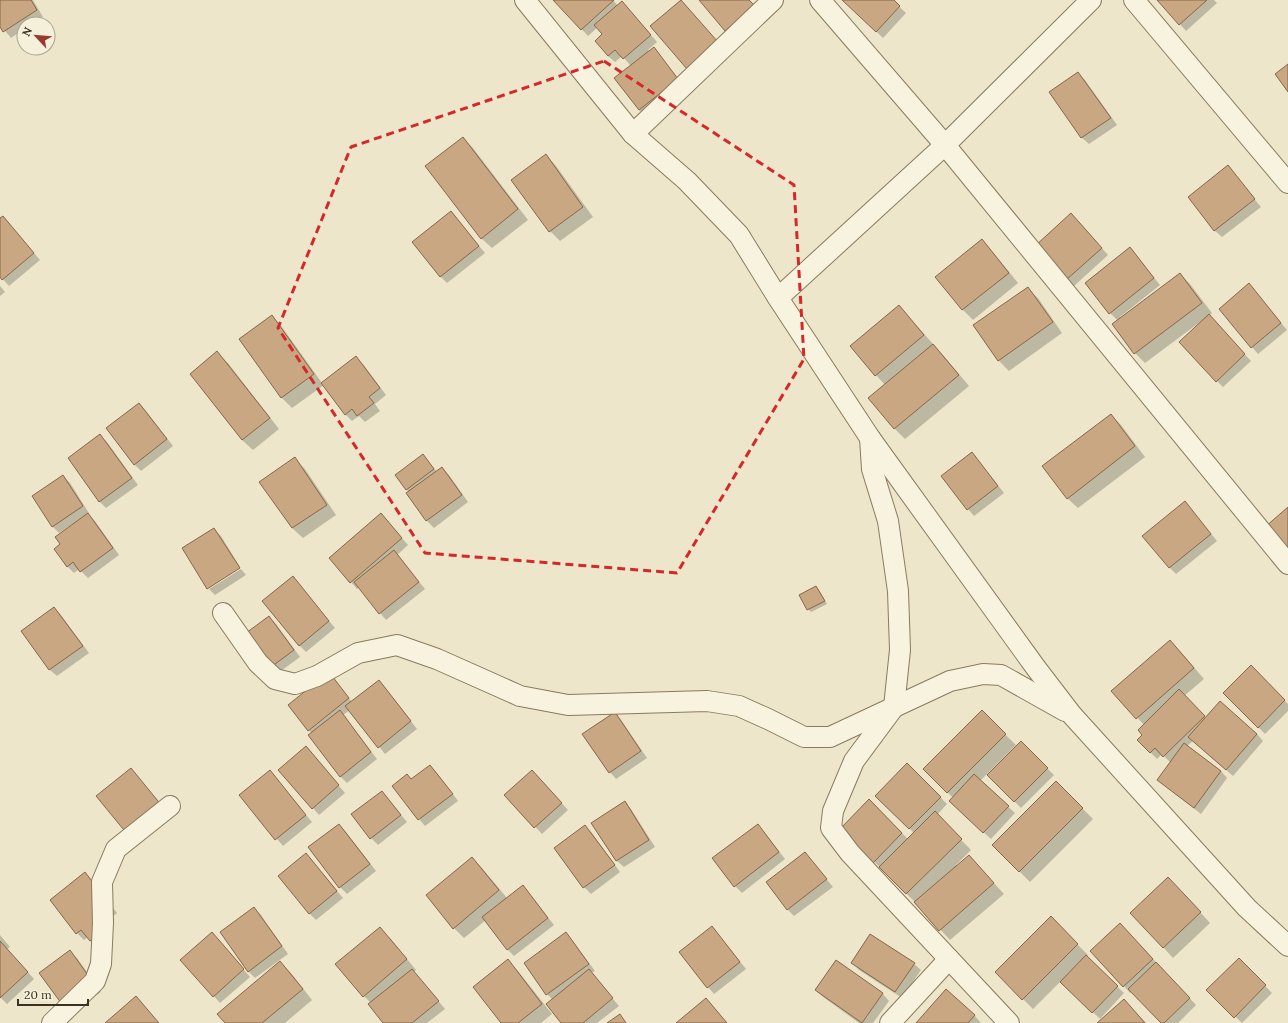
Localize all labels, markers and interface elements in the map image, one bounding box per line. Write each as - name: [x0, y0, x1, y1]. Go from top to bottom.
- north arrow: [16, 16, 56, 56]
- text: N: [19, 24, 35, 39]
- scale bar: [18, 981, 88, 1007]
- text: 20 m: [24, 987, 52, 1002]

